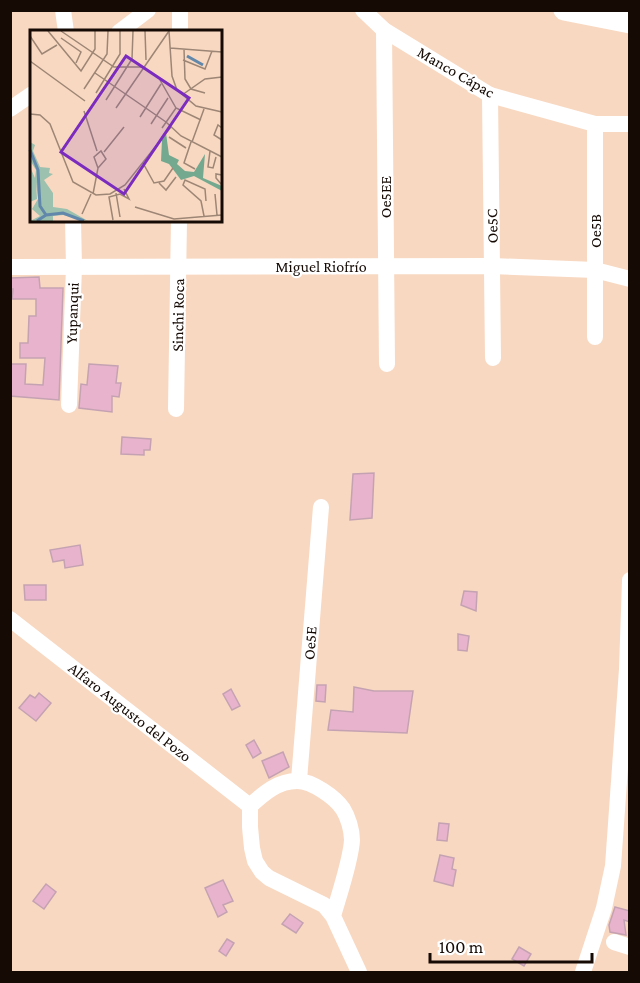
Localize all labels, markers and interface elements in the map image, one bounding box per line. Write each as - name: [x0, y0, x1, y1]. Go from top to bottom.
- inset map: [30, 30, 222, 222]
- street label: Manco Cápac: [414, 43, 498, 102]
- street label: Oe5EE: [377, 175, 394, 218]
- street label: Oe5C: [483, 209, 501, 243]
- street label: Oe5B: [587, 214, 604, 248]
- street label: Miguel Riofrío: [275, 258, 367, 276]
- street label: Sinchi Roca: [169, 278, 187, 352]
- street label: Yupanqui: [62, 282, 83, 344]
- street label: Oe5E: [300, 625, 320, 660]
- street label: Alfaro Augusto del Pozo: [65, 659, 195, 766]
- scale bar: [430, 926, 592, 964]
- text: 100 m: [439, 937, 484, 957]

